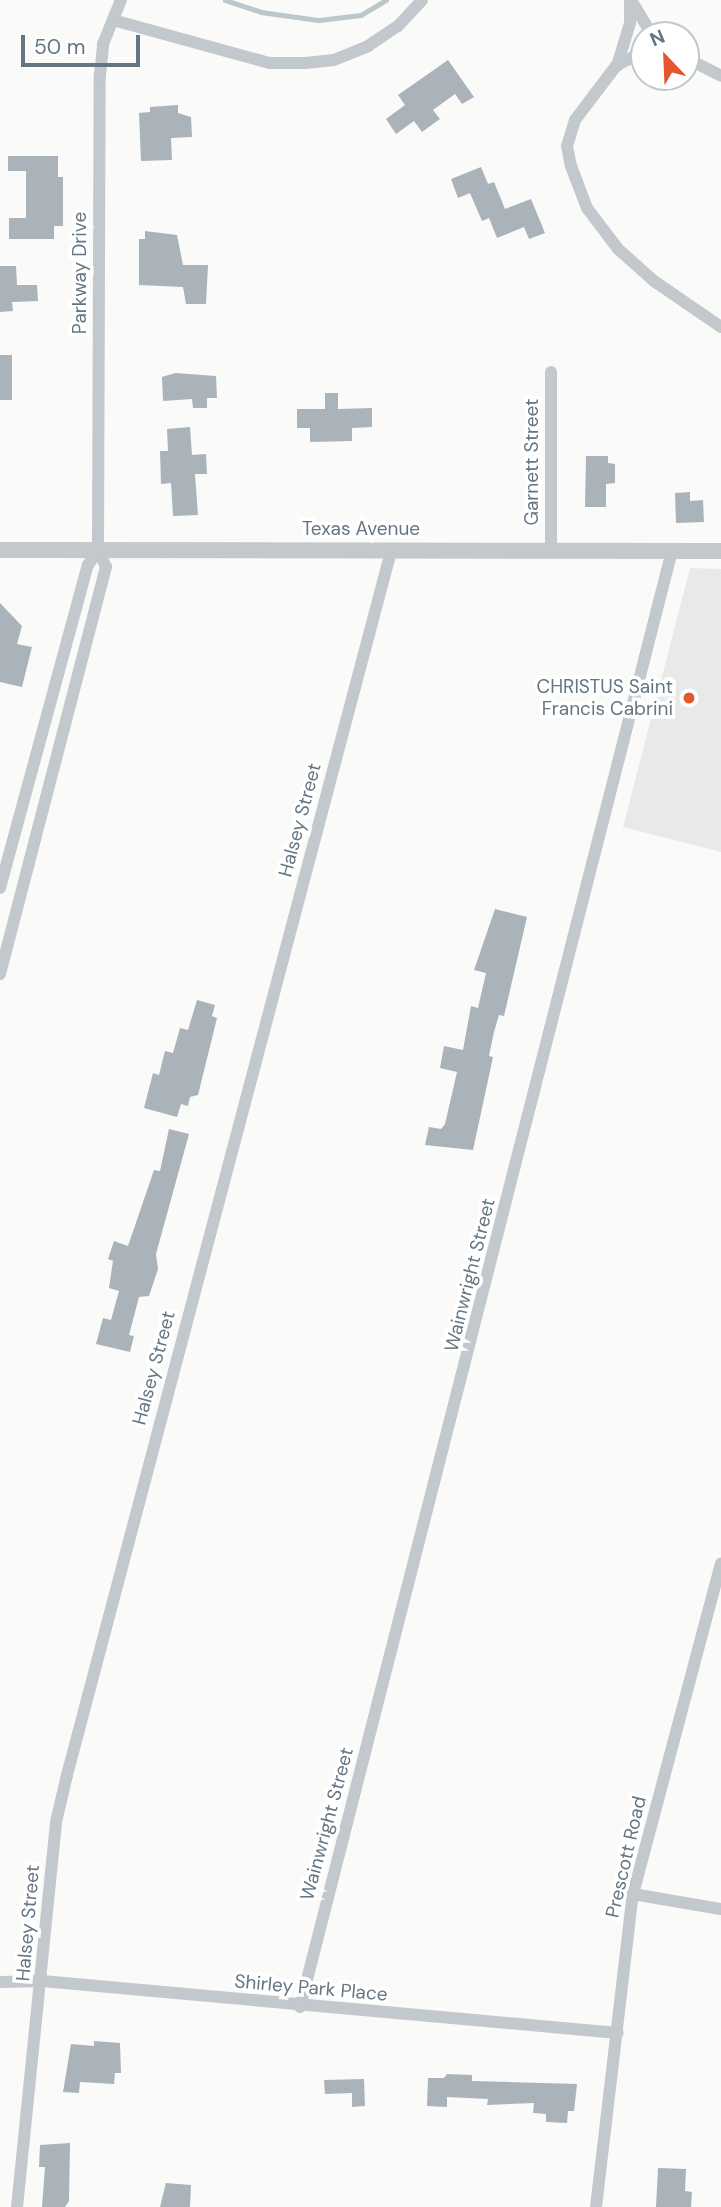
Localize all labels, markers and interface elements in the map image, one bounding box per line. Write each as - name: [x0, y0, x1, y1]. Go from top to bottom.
- scale bar: [24, 21, 144, 65]
- north arrow: [630, 21, 700, 91]
- text: N: [646, 24, 669, 52]
- text: 50 m: [34, 33, 85, 61]
- street label: Parkway Drive: [69, 212, 91, 334]
- street label: Garnett Street: [521, 399, 543, 525]
- street label: Texas Avenue: [302, 518, 420, 540]
- place label: CHRISTUS Saint Francis Cabrini: [537, 676, 673, 720]
- marker: CHRISTUS Saint Francis Cabrini: [679, 688, 699, 708]
- street label: Halsey Street: [274, 761, 326, 879]
- street label: Wainwright Street: [440, 1196, 500, 1354]
- street label: Halsey Street: [128, 1309, 180, 1427]
- street label: Wainwright Street: [296, 1745, 358, 1903]
- street label: Prescott Road: [601, 1794, 651, 1920]
- street label: Halsey Street: [12, 1864, 44, 1982]
- street label: Shirley Park Place: [233, 1970, 389, 2006]

